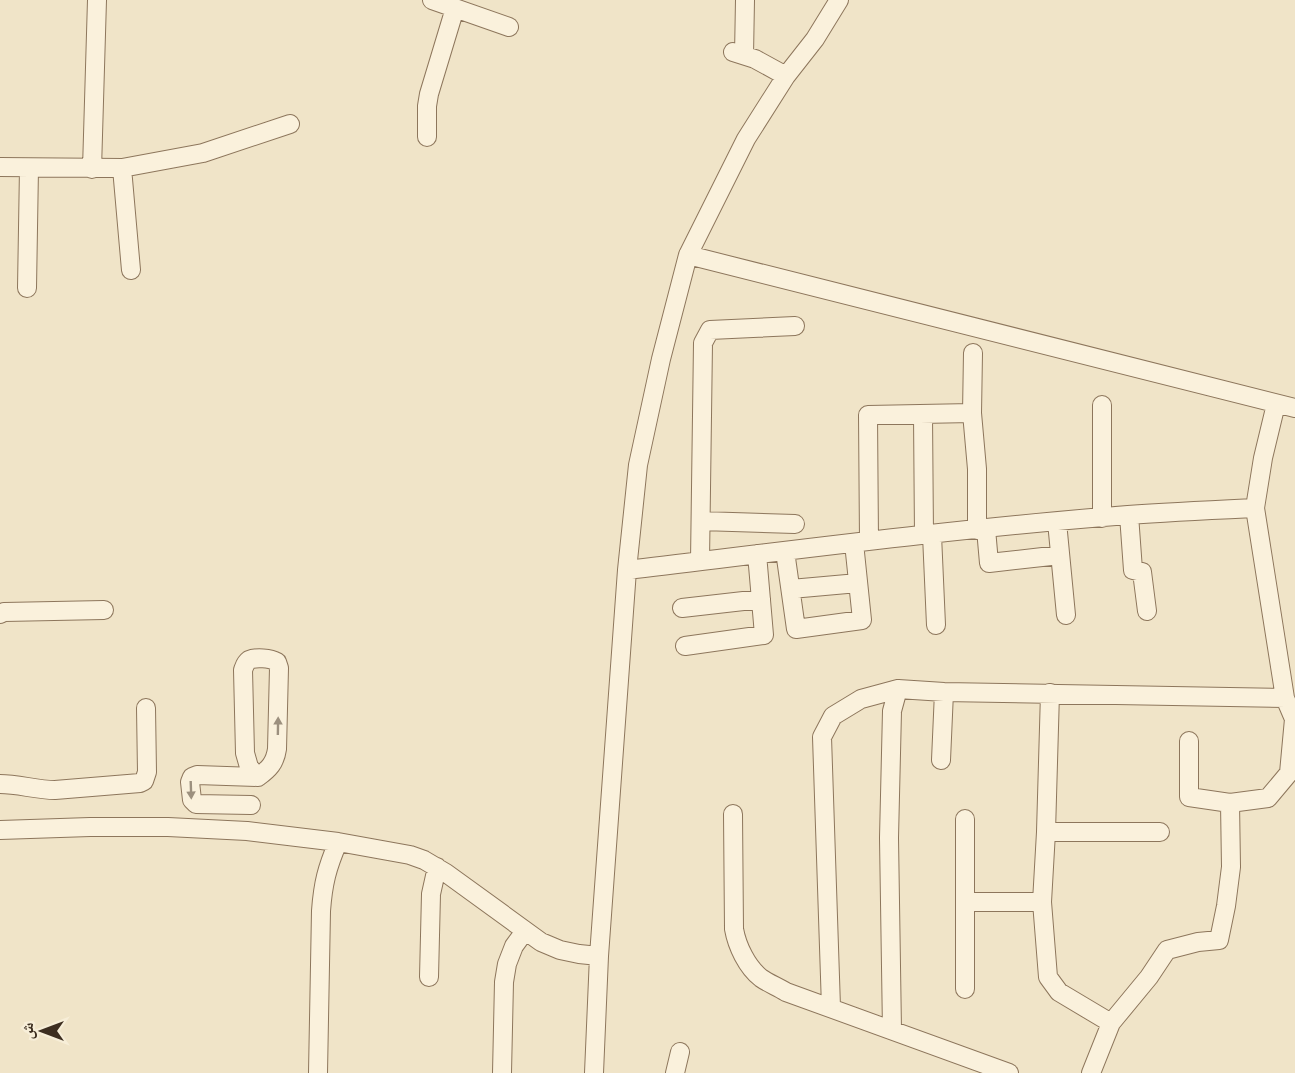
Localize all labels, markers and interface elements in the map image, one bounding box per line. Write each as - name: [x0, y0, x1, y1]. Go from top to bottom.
- one-way arrow: [273, 717, 283, 736]
- one-way arrow: [187, 780, 196, 799]
- north arrow: [12, 1001, 72, 1061]
- text: ش: [16, 1022, 38, 1039]

